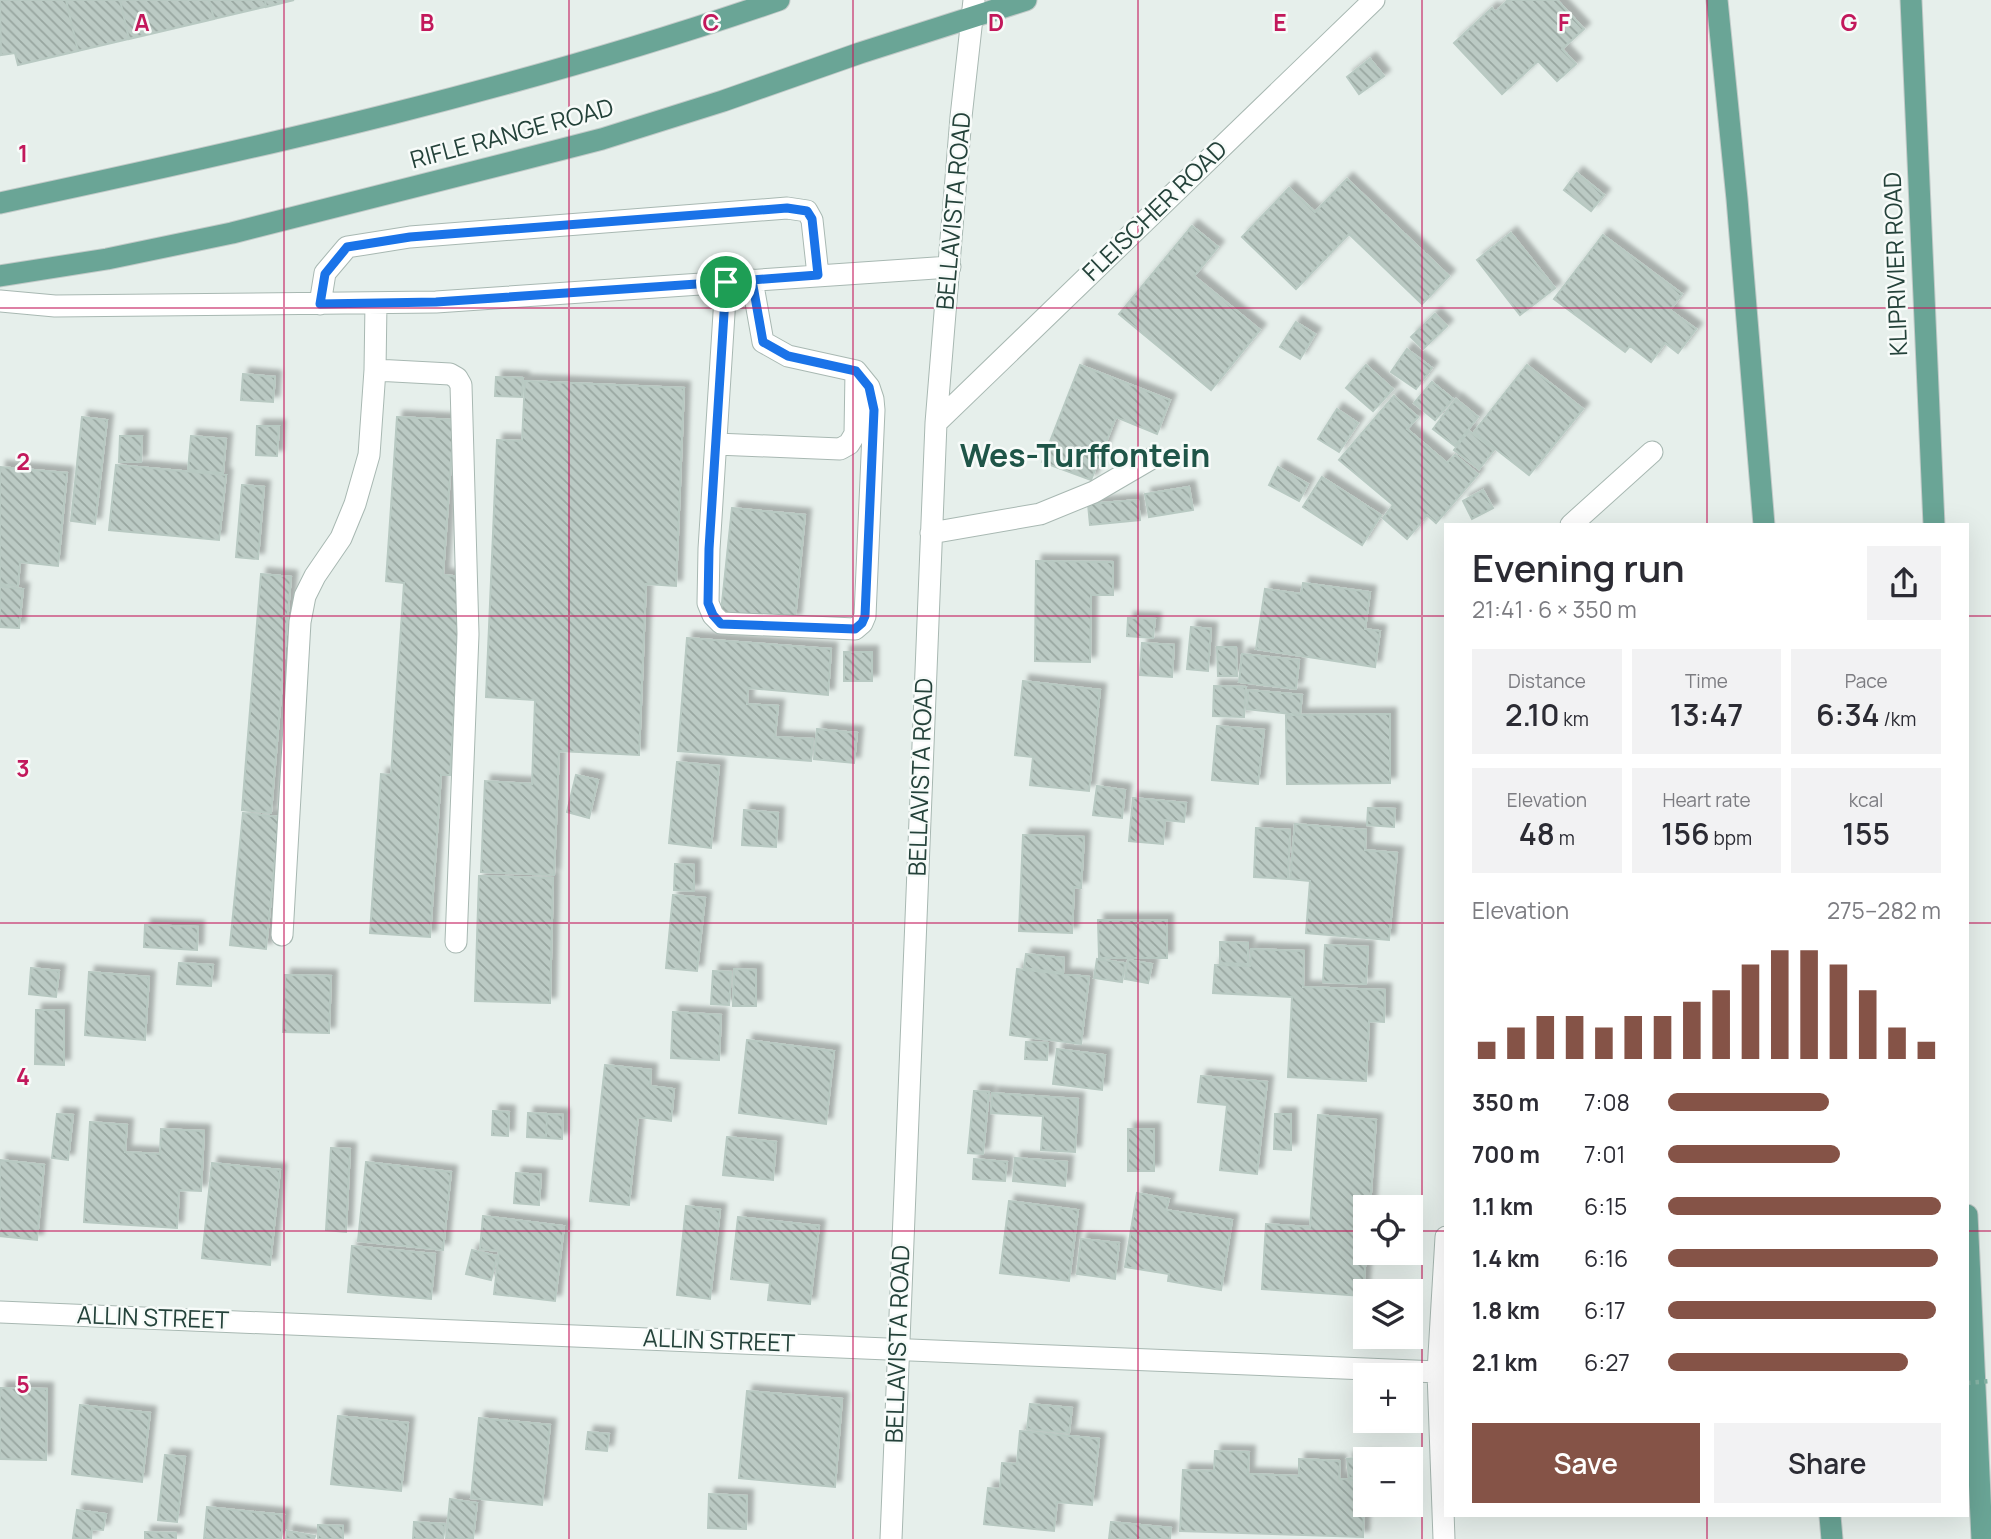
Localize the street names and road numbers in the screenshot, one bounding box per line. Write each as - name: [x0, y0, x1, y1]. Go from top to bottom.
- street label: RIFLE RANGE ROAD: [406, 90, 617, 176]
- street label: BELLAVISTA ROAD: [927, 111, 978, 311]
- street label: FLEISCHER ROAD: [1075, 132, 1233, 287]
- street label: KLIPRIVIER ROAD: [1875, 171, 1914, 357]
- street label: BELLAVISTA ROAD: [900, 677, 939, 877]
- street label: BELLAVISTA ROAD: [877, 1244, 916, 1444]
- street label: ALLIN STREET: [76, 1297, 230, 1336]
- street label: ALLIN STREET: [642, 1320, 796, 1359]

